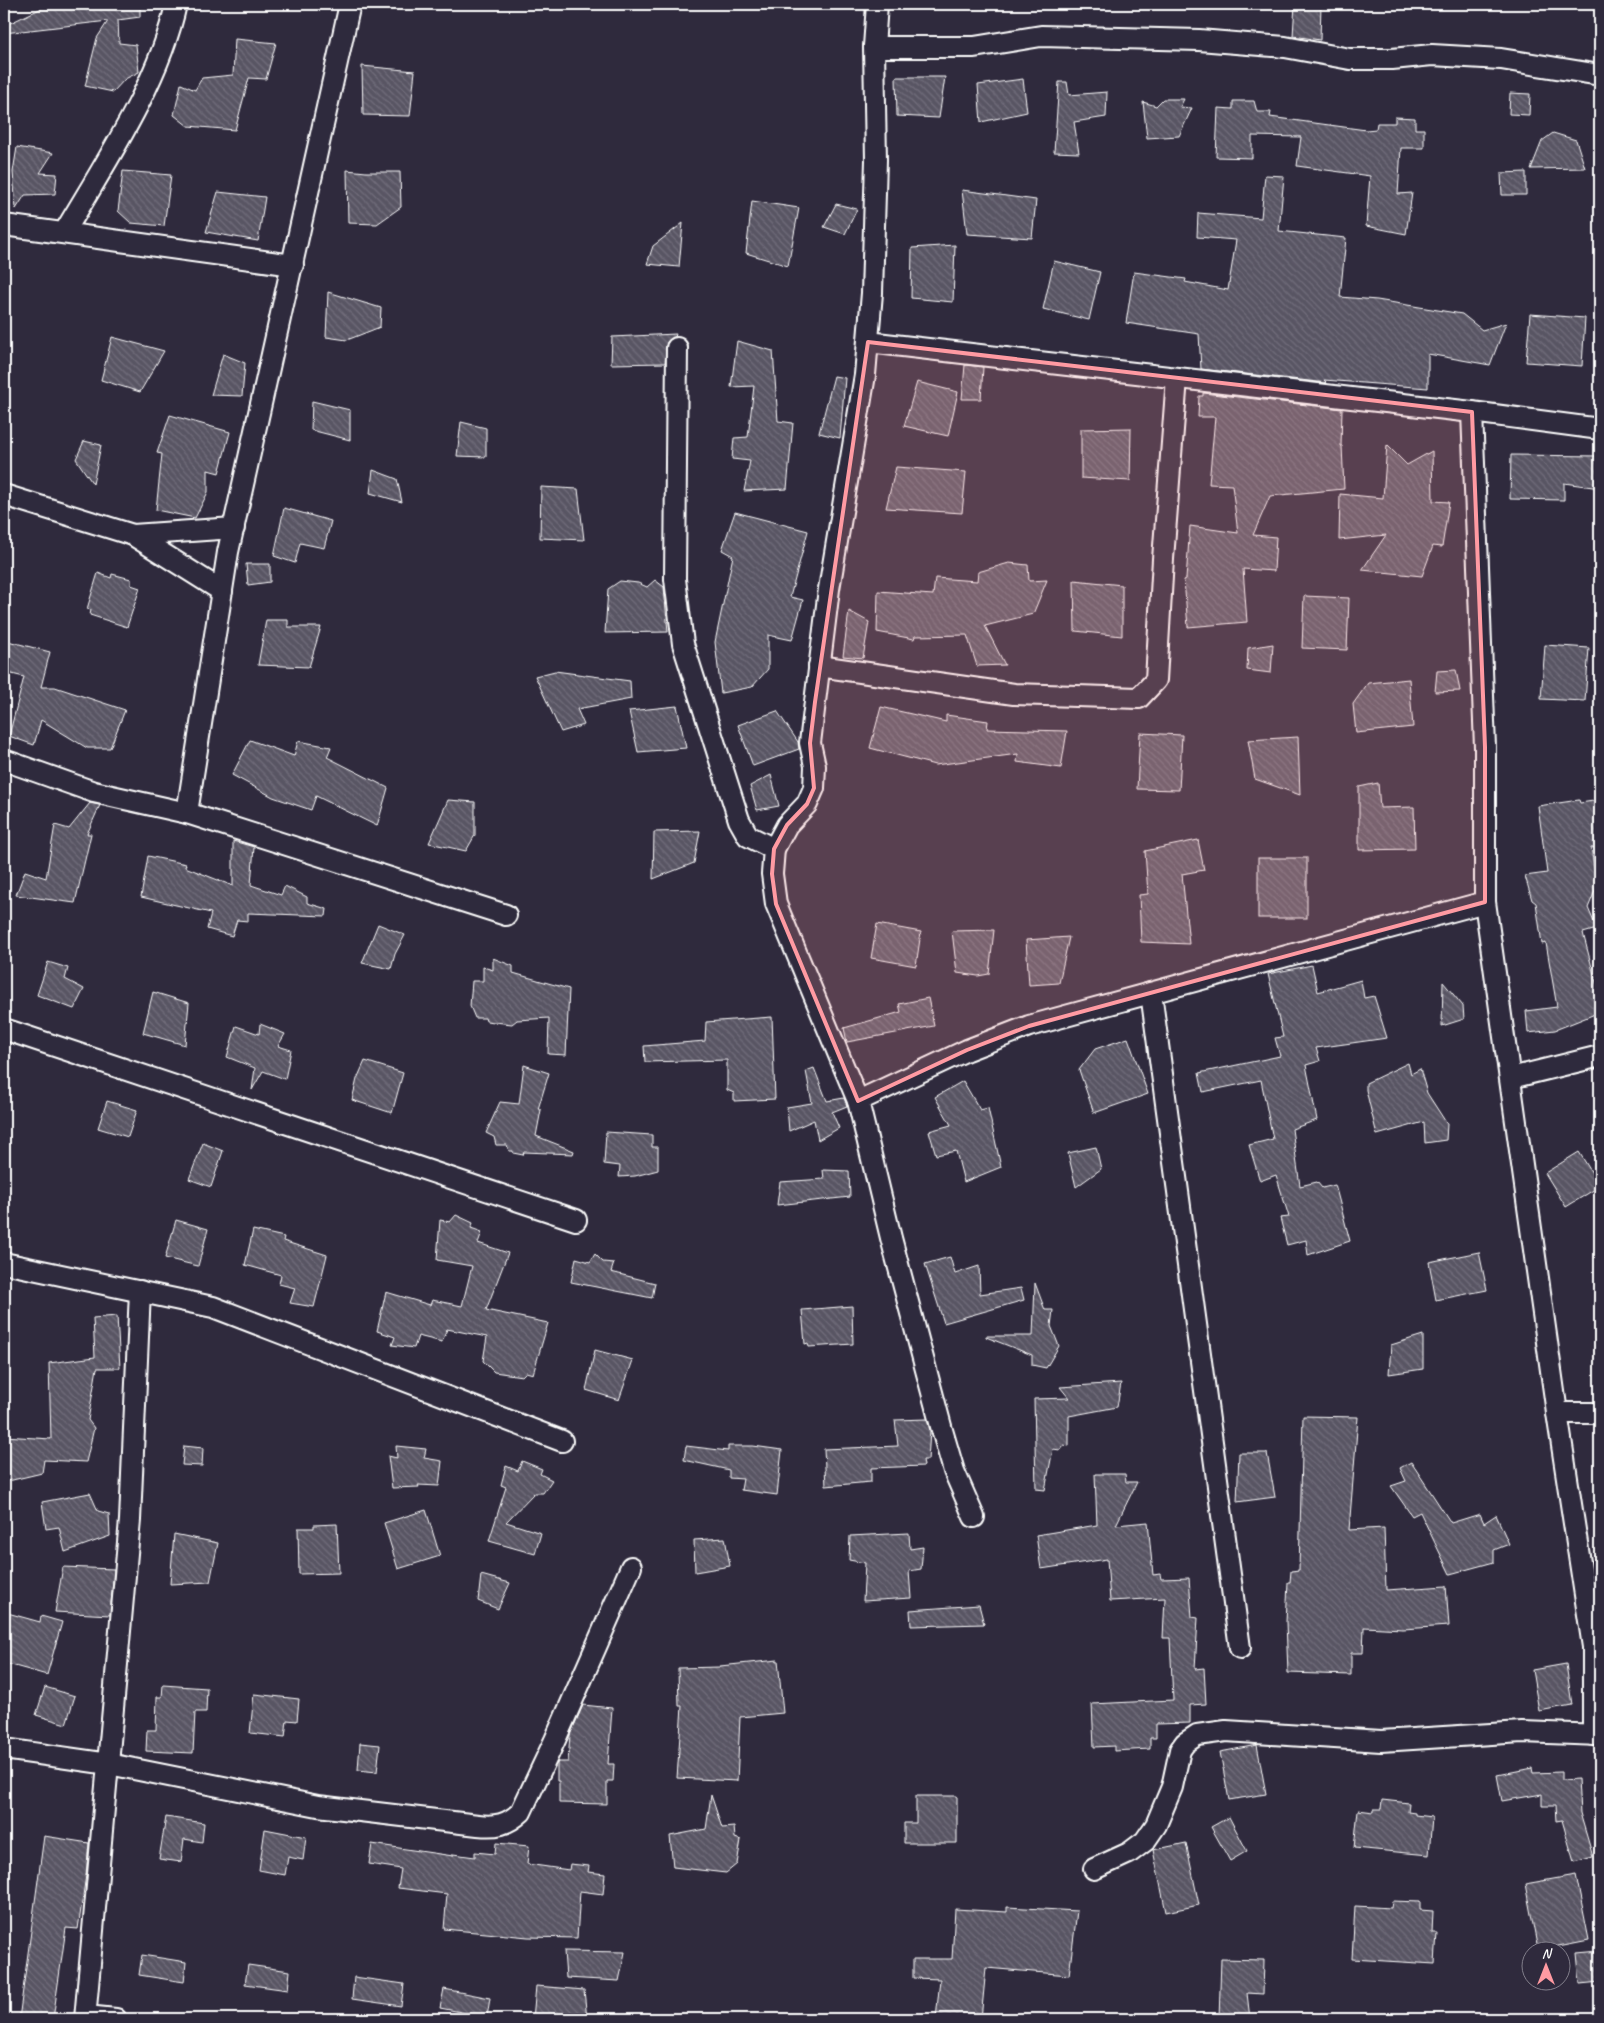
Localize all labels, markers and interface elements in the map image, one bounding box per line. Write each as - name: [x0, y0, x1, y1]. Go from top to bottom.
- north arrow: [1522, 1940, 1572, 1990]
- text: N: [1542, 1945, 1553, 1962]

